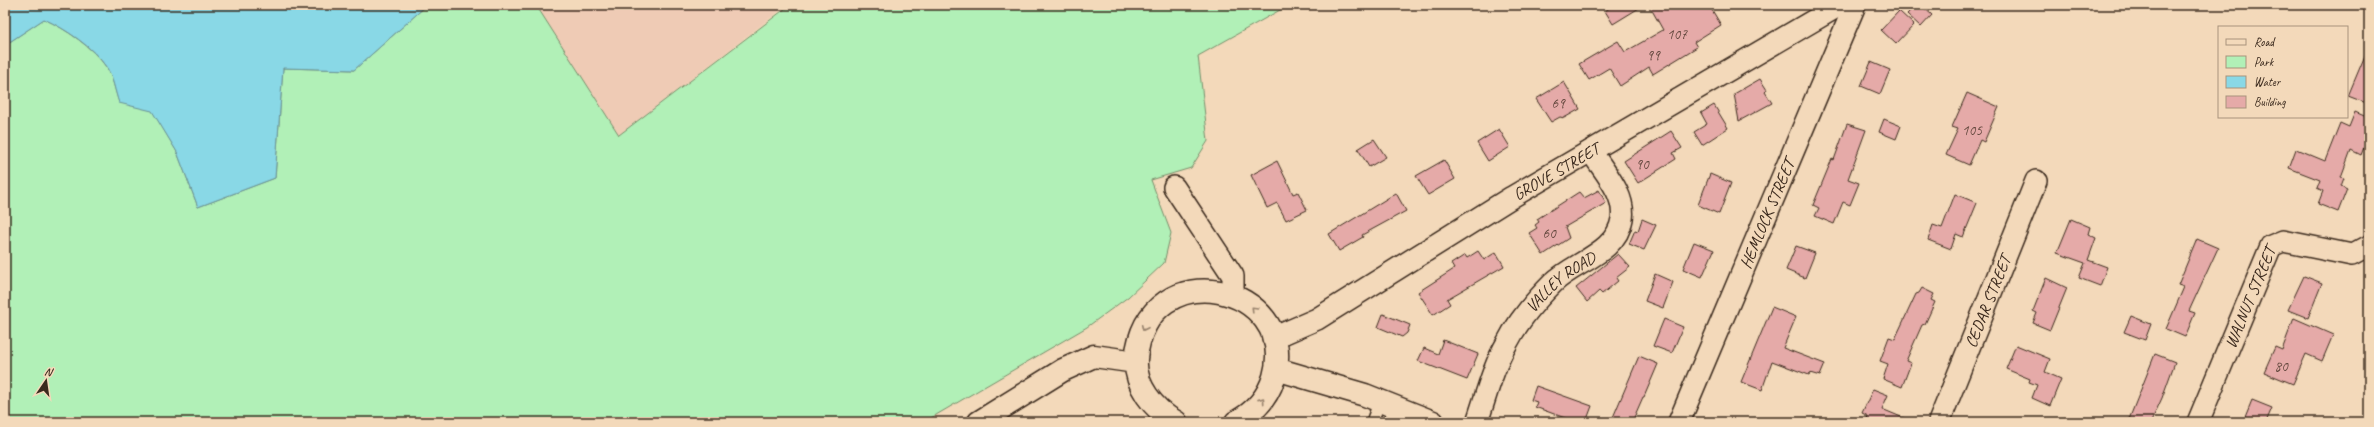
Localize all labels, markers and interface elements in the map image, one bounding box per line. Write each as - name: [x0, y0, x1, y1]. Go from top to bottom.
- house number: 107: [1667, 25, 1688, 44]
- legend: [2218, 26, 2348, 118]
- text: Road: [2254, 34, 2276, 50]
- house number: 99: [1646, 46, 1661, 65]
- text: Park: [2254, 54, 2275, 70]
- text: Water: [2254, 74, 2282, 90]
- house number: 69: [1551, 94, 1566, 113]
- text: Building: [2254, 94, 2286, 110]
- house number: 105: [1962, 121, 1983, 140]
- street label: GROVE STREET: [1509, 137, 1606, 205]
- street label: HEMLOCK STREET: [1735, 152, 1801, 272]
- house number: 90: [1635, 155, 1650, 174]
- house number: 60: [1542, 224, 1557, 243]
- street label: WALNUT STREET: [2220, 240, 2282, 351]
- street label: VALLEY ROAD: [1521, 246, 1601, 317]
- street label: CEDAR STREET: [1960, 249, 2017, 351]
- one-way arrow: [1251, 306, 1259, 314]
- one-way arrow: [1141, 324, 1149, 331]
- house number: 80: [2274, 357, 2289, 376]
- north arrow: [26, 361, 66, 401]
- text: N: [43, 364, 55, 379]
- one-way arrow: [1257, 398, 1264, 405]

